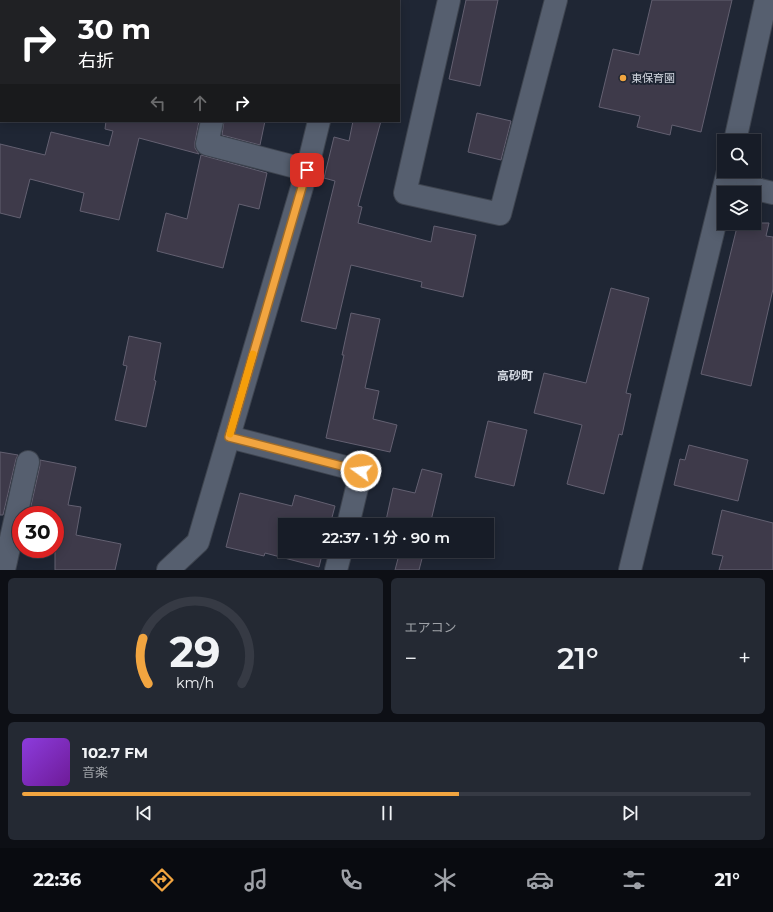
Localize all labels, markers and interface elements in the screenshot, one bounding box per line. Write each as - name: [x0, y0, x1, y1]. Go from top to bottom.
- text: 30 m: [78, 12, 151, 46]
- icon: right: [12, 16, 64, 68]
- text: 右折: [78, 50, 114, 72]
- place label: 東保育園: [631, 71, 675, 85]
- marker: 東保育園: [618, 73, 628, 83]
- icon: left: [147, 92, 169, 114]
- icon: ahead: [189, 92, 211, 114]
- icon: right: [231, 92, 253, 114]
- map controls: [717, 134, 761, 230]
- button: search: [717, 134, 761, 178]
- pin: [290, 153, 324, 187]
- icon: arrive: [296, 159, 318, 181]
- button: layers: [717, 186, 761, 230]
- district label: 高砂町: [497, 368, 533, 383]
- position arrow: [340, 450, 382, 492]
- speed limit sign: 30: [12, 506, 64, 558]
- text: 22:37 · 1 分 · 90 m: [322, 528, 450, 547]
- text: エアコン: [405, 619, 457, 635]
- text: 29: [170, 627, 221, 677]
- text: 21°: [557, 640, 598, 677]
- text: −: [405, 645, 417, 672]
- text: +: [738, 645, 751, 672]
- text: km/h: [176, 674, 214, 692]
- text: 102.7 FM: [82, 743, 148, 762]
- text: 音楽: [82, 764, 108, 780]
- icon: previous: [133, 802, 155, 824]
- icon: pause: [376, 802, 398, 824]
- icon: next: [619, 802, 641, 824]
- icon: directions: [148, 866, 176, 894]
- icon: music: [242, 866, 270, 894]
- icon: phone: [337, 866, 365, 894]
- icon: climate: [431, 866, 459, 894]
- icon: car: [526, 866, 554, 894]
- icon: filters: [620, 866, 648, 894]
- text: 22:36: [33, 869, 81, 891]
- text: 21°: [714, 869, 740, 891]

